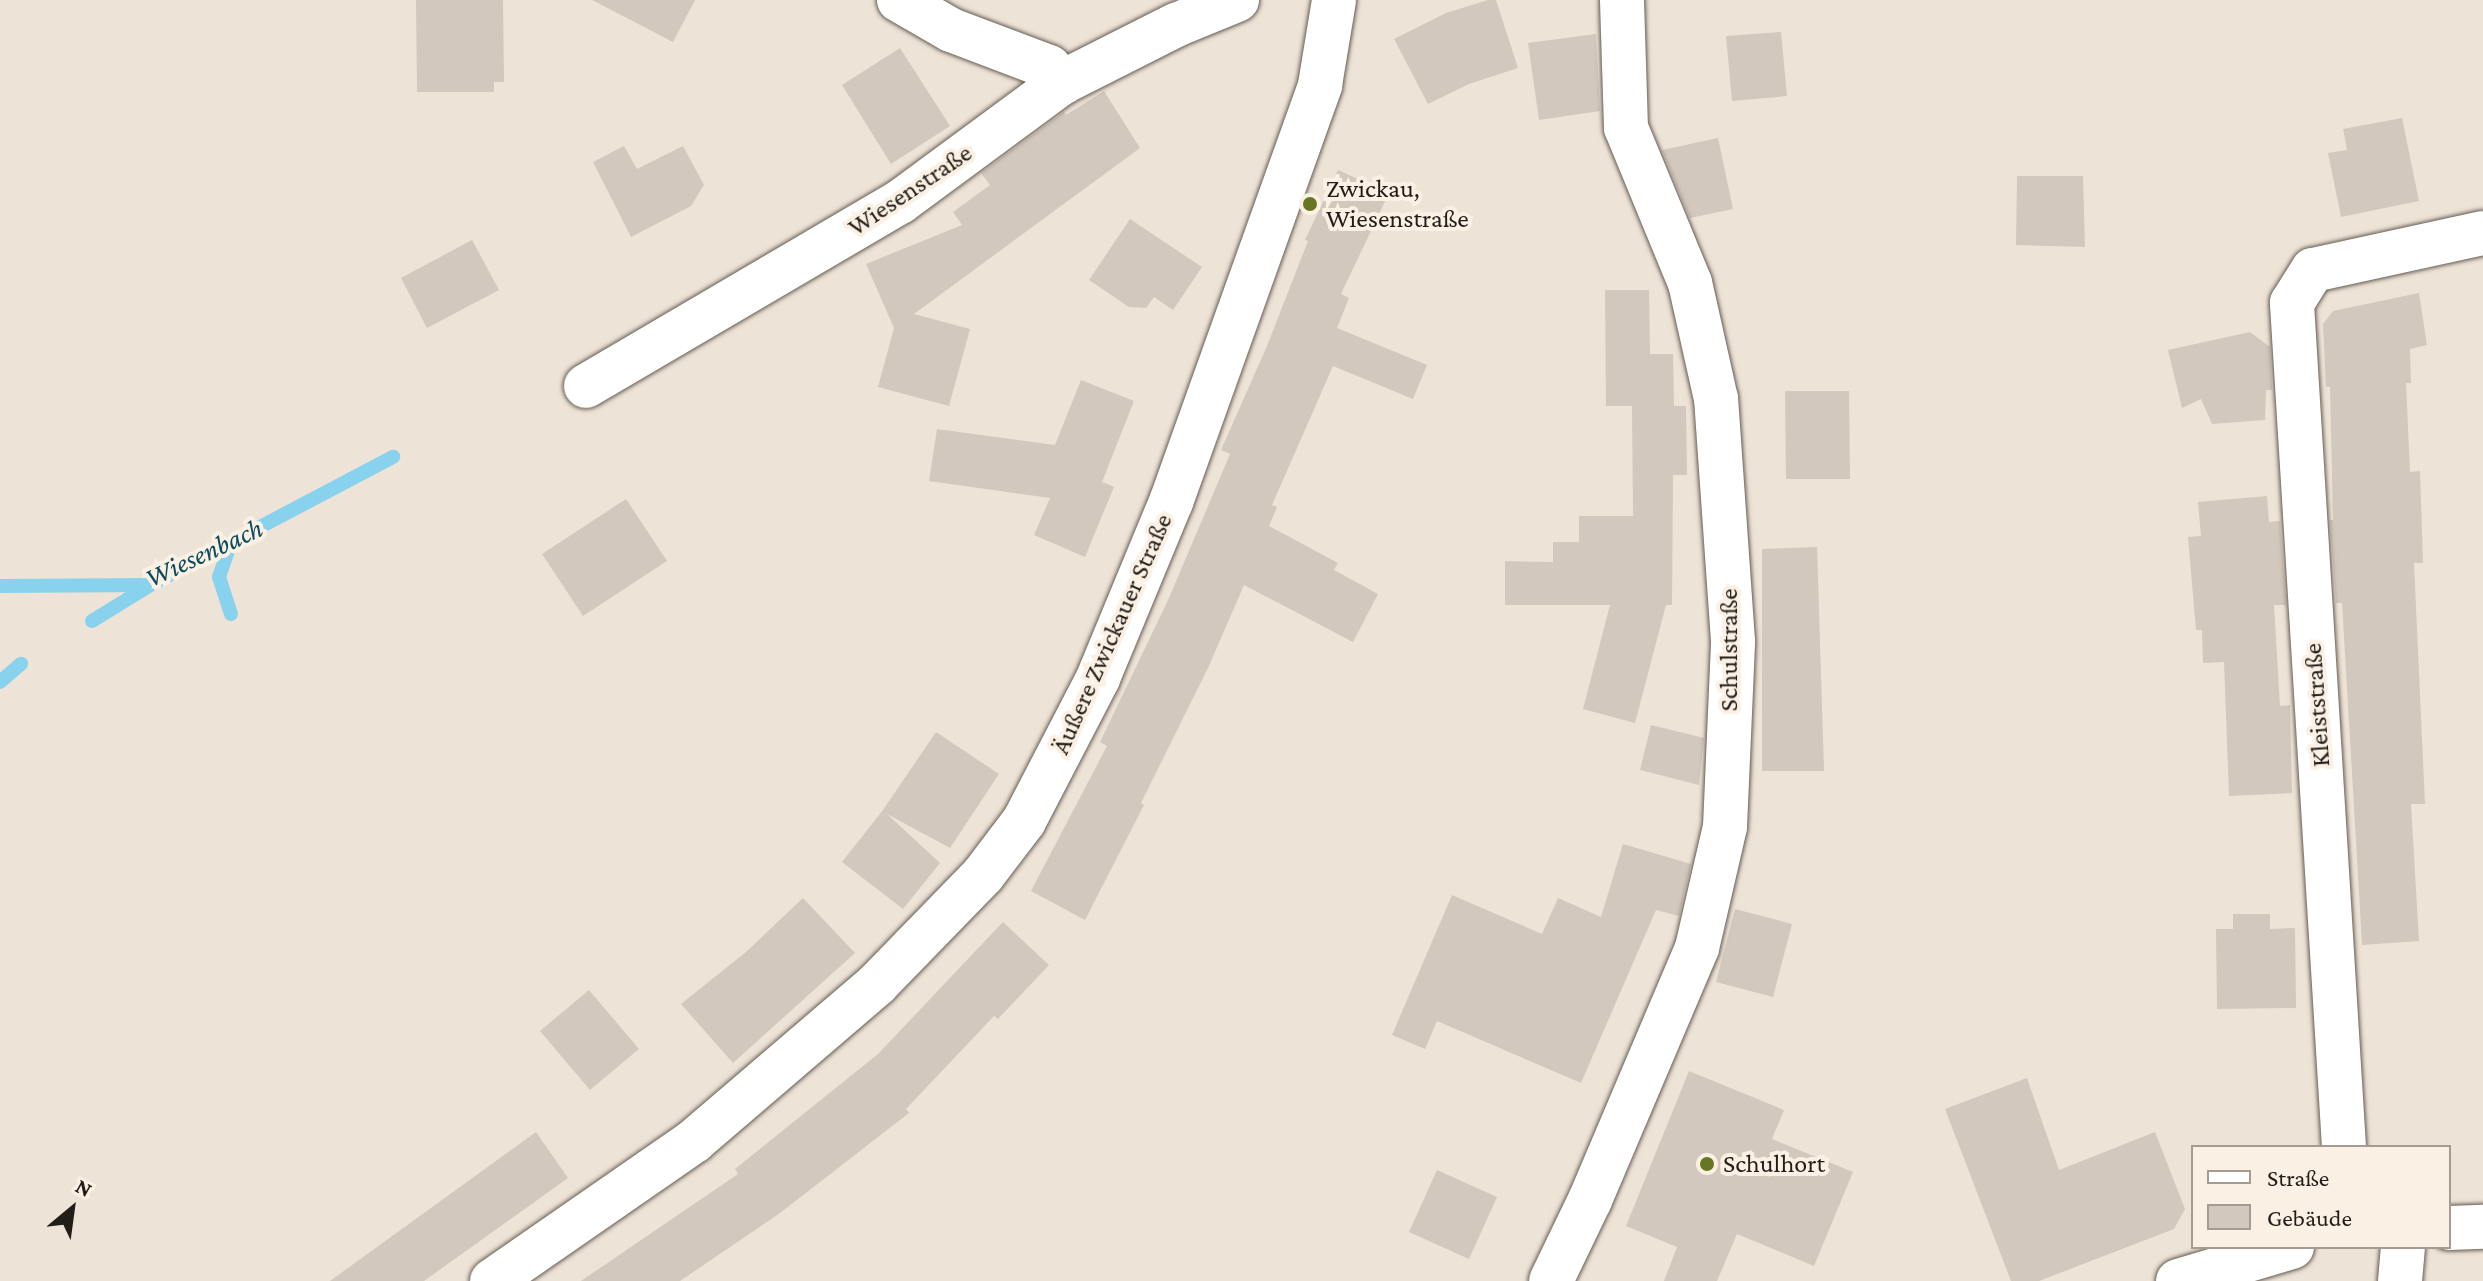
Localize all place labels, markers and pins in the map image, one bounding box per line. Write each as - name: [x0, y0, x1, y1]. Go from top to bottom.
- place label: Zwickau, Wiesenstraße: [1326, 173, 1469, 234]
- marker: Zwickau, Wiesenstraße: [1301, 195, 1319, 213]
- place label: Schulhort: [1723, 1148, 1825, 1180]
- marker: Schulhort: [1698, 1155, 1716, 1173]

